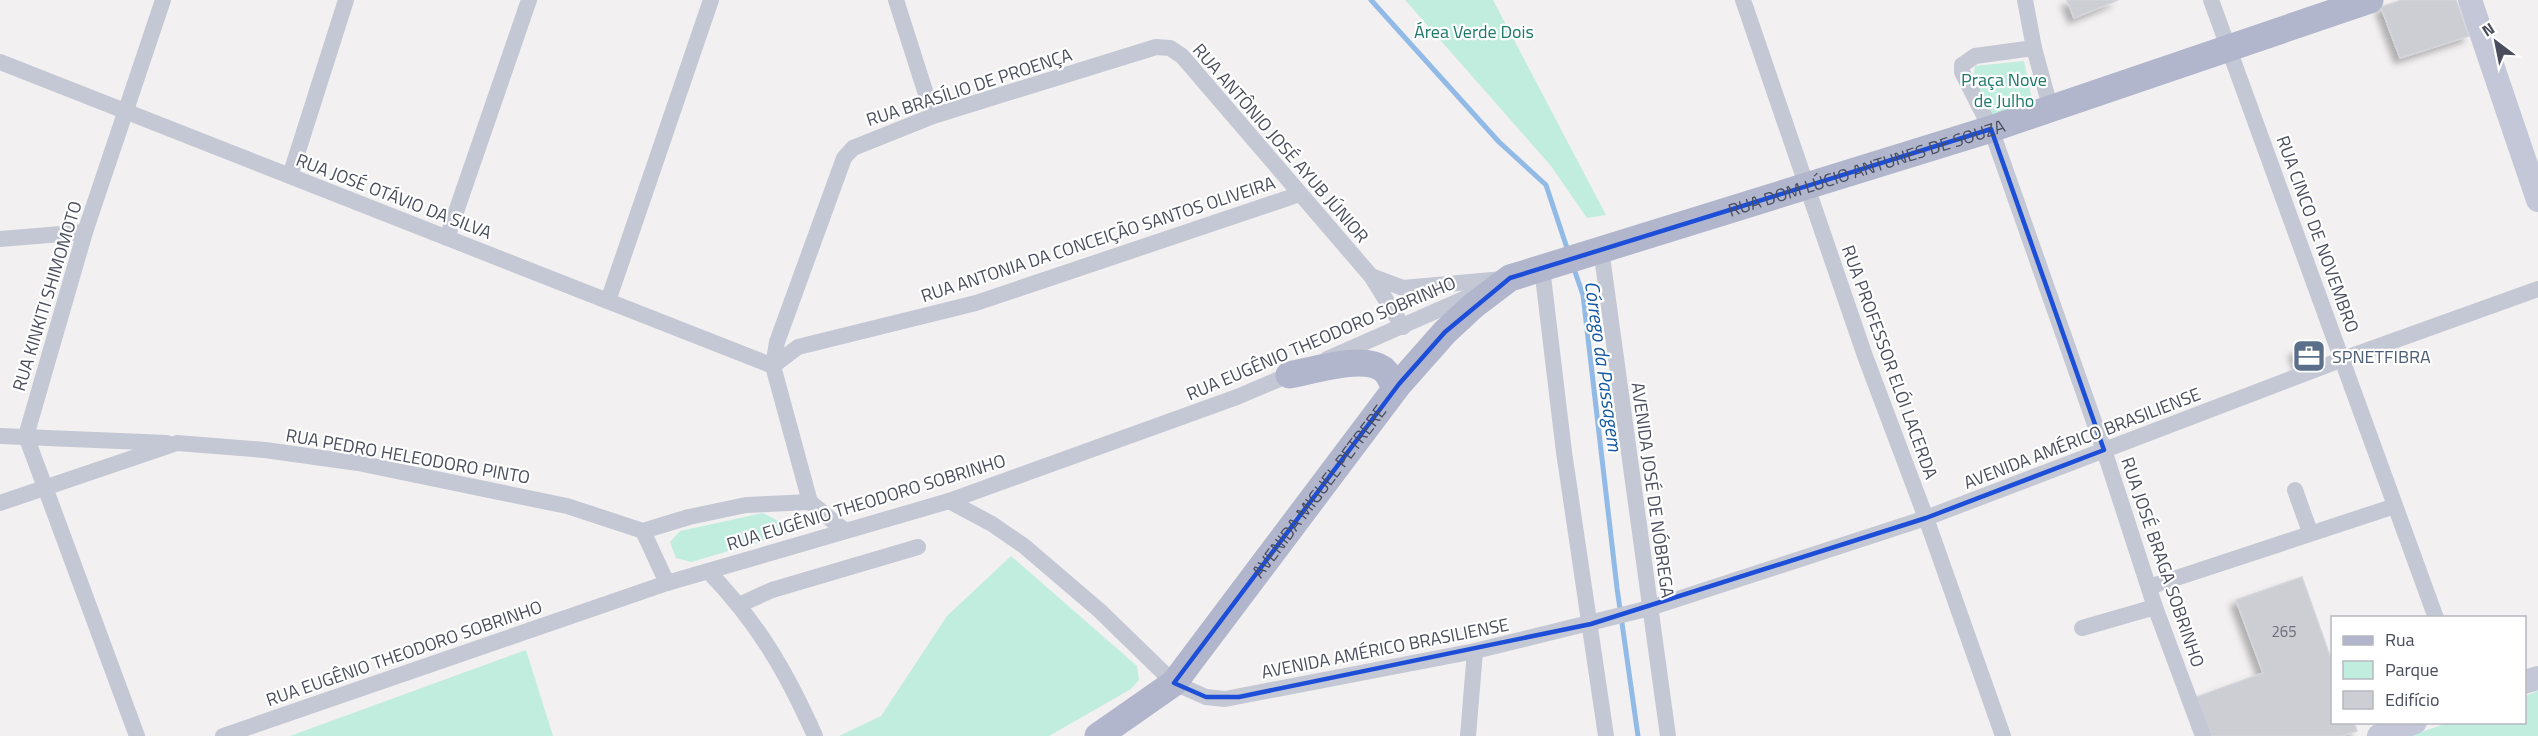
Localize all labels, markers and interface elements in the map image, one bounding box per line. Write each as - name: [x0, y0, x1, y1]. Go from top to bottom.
- north arrow: [2466, 12, 2526, 72]
- text: N: [2477, 16, 2499, 42]
- park label: Área Verde Dois: [1414, 18, 1534, 45]
- street label: RUA ANTÔNIO JOSÉ AYUB JÚNIOR: [1187, 37, 1375, 249]
- street label: RUA BRASÍLIO DE PROENÇA: [863, 41, 1076, 133]
- park label: Praça Nove de Julho: [1961, 66, 2047, 114]
- street label: RUA DOM LÚCIO ANTUNES DE SOUZA: [1724, 112, 2009, 223]
- street label: RUA CINCO DE NOVEMBRO: [2270, 132, 2366, 336]
- street label: RUA JOSÉ OTÁVIO DA SILVA: [292, 146, 496, 246]
- street label: RUA ANTONIA DA CONCEIÇÃO SANTOS OLIVEIRA: [917, 169, 1279, 309]
- street label: RUA KINKITI SHIMOMOTO: [5, 198, 89, 394]
- street label: RUA PROFESSOR ELÓI LACERDA: [1835, 241, 1945, 483]
- street label: RUA EUGÊNIO THEODORO SOBRINHO: [1182, 269, 1460, 407]
- water label: Córrego da Passagem: [1577, 279, 1631, 454]
- office icon: SPNETFIBRA: [2291, 338, 2327, 374]
- place label: SPNETFIBRA: [2332, 343, 2431, 370]
- street label: AVENIDA JOSÉ DE NÓBREGA: [1625, 380, 1682, 600]
- street label: AVENIDA AMÉRICO BRASILIENSE: [1960, 380, 2204, 496]
- street label: AVENIDA MIGUEL PETRERE: [1244, 399, 1393, 583]
- street label: RUA PEDRO HELEODORO PINTO: [284, 421, 532, 491]
- street label: RUA EUGÊNIO THEODORO SOBRINHO: [723, 447, 1009, 557]
- street label: RUA JOSÉ BRAGA SOBRINHO: [2114, 453, 2212, 671]
- street label: RUA EUGÊNIO THEODORO SOBRINHO: [262, 593, 546, 713]
- street label: AVENIDA AMÉRICO BRASILIENSE: [1259, 611, 1511, 685]
- legend: [2331, 616, 2526, 724]
- house number: 265: [2271, 620, 2297, 643]
- text: Rua: [2385, 626, 2415, 653]
- text: Parque: [2385, 656, 2439, 683]
- text: Edifício: [2385, 686, 2439, 713]

